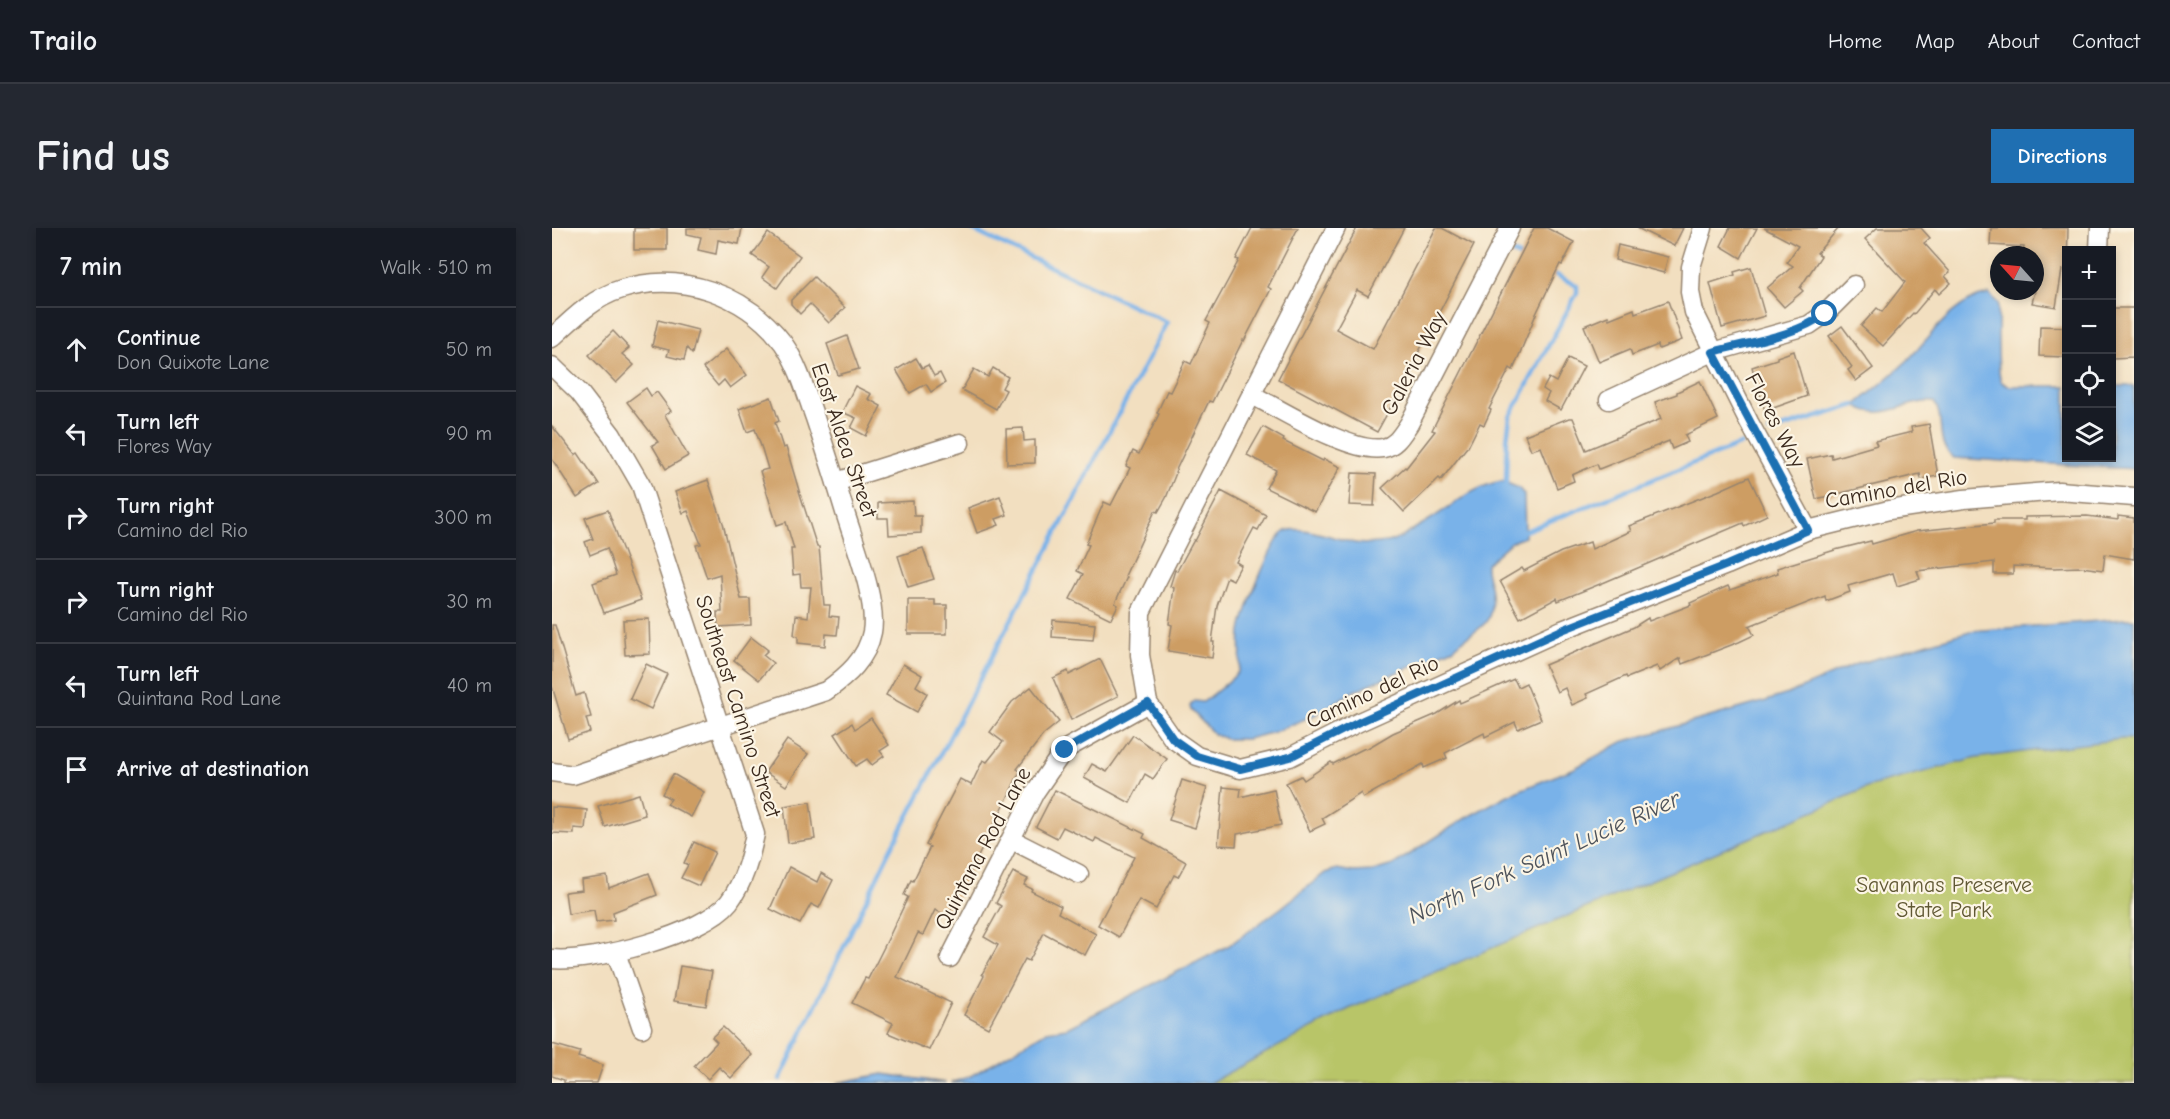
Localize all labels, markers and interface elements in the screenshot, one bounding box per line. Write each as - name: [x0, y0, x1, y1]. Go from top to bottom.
- text: Trailo: [30, 25, 97, 57]
- text: Home: [1828, 29, 1882, 53]
- text: Map: [1915, 29, 1955, 53]
- text: About: [1988, 29, 2039, 53]
- text: Contact: [2072, 29, 2140, 53]
- button: Directions: [1991, 129, 2134, 183]
- text: Find us: [36, 132, 170, 181]
- north arrow: [1990, 246, 2044, 300]
- map controls: [2062, 246, 2116, 462]
- button: +: [2062, 246, 2116, 300]
- text: 7 min: [60, 252, 122, 282]
- text: Walk · 510 m: [381, 256, 492, 279]
- route start: [1811, 300, 1837, 326]
- button: −: [2062, 300, 2116, 354]
- street label: Galeria Way: [1376, 307, 1452, 420]
- text: Continue: [117, 325, 200, 351]
- icon: ahead: [60, 333, 93, 366]
- text: 50 m: [446, 338, 492, 361]
- text: Don Quixote Lane: [117, 351, 269, 374]
- button: locate: [2062, 354, 2116, 408]
- street label: East Aldea Street: [805, 360, 883, 522]
- street label: Flores Way: [1739, 369, 1811, 473]
- button: layers: [2062, 408, 2116, 462]
- text: Turn left: [117, 409, 199, 435]
- icon: left: [60, 417, 93, 450]
- text: 90 m: [446, 422, 492, 445]
- text: Flores Way: [117, 435, 211, 458]
- street label: Camino del Rio: [1823, 464, 1969, 514]
- text: Turn right: [117, 493, 214, 519]
- icon: right: [60, 501, 93, 534]
- text: 300 m: [434, 506, 492, 529]
- text: Camino del Rio: [117, 519, 248, 542]
- text: Turn right: [117, 577, 214, 603]
- icon: right: [60, 585, 93, 618]
- text: 30 m: [446, 590, 492, 613]
- street label: Southeast Camino Street: [690, 592, 787, 822]
- text: Camino del Rio: [117, 603, 248, 626]
- street label: Camino del Rio: [1302, 650, 1443, 734]
- text: Turn left: [117, 661, 199, 687]
- icon: left: [60, 669, 93, 702]
- text: 40 m: [447, 674, 492, 697]
- text: Quintana Rod Lane: [117, 687, 281, 710]
- route end: [1051, 736, 1077, 762]
- icon: arrive: [60, 753, 93, 786]
- text: Arrive at destination: [117, 756, 309, 782]
- street label: Quintana Rod Lane: [929, 763, 1037, 934]
- water label: North Fork Saint Lucie River: [1404, 784, 1686, 930]
- park label: Savannas Preserve State Park: [1856, 872, 2032, 923]

